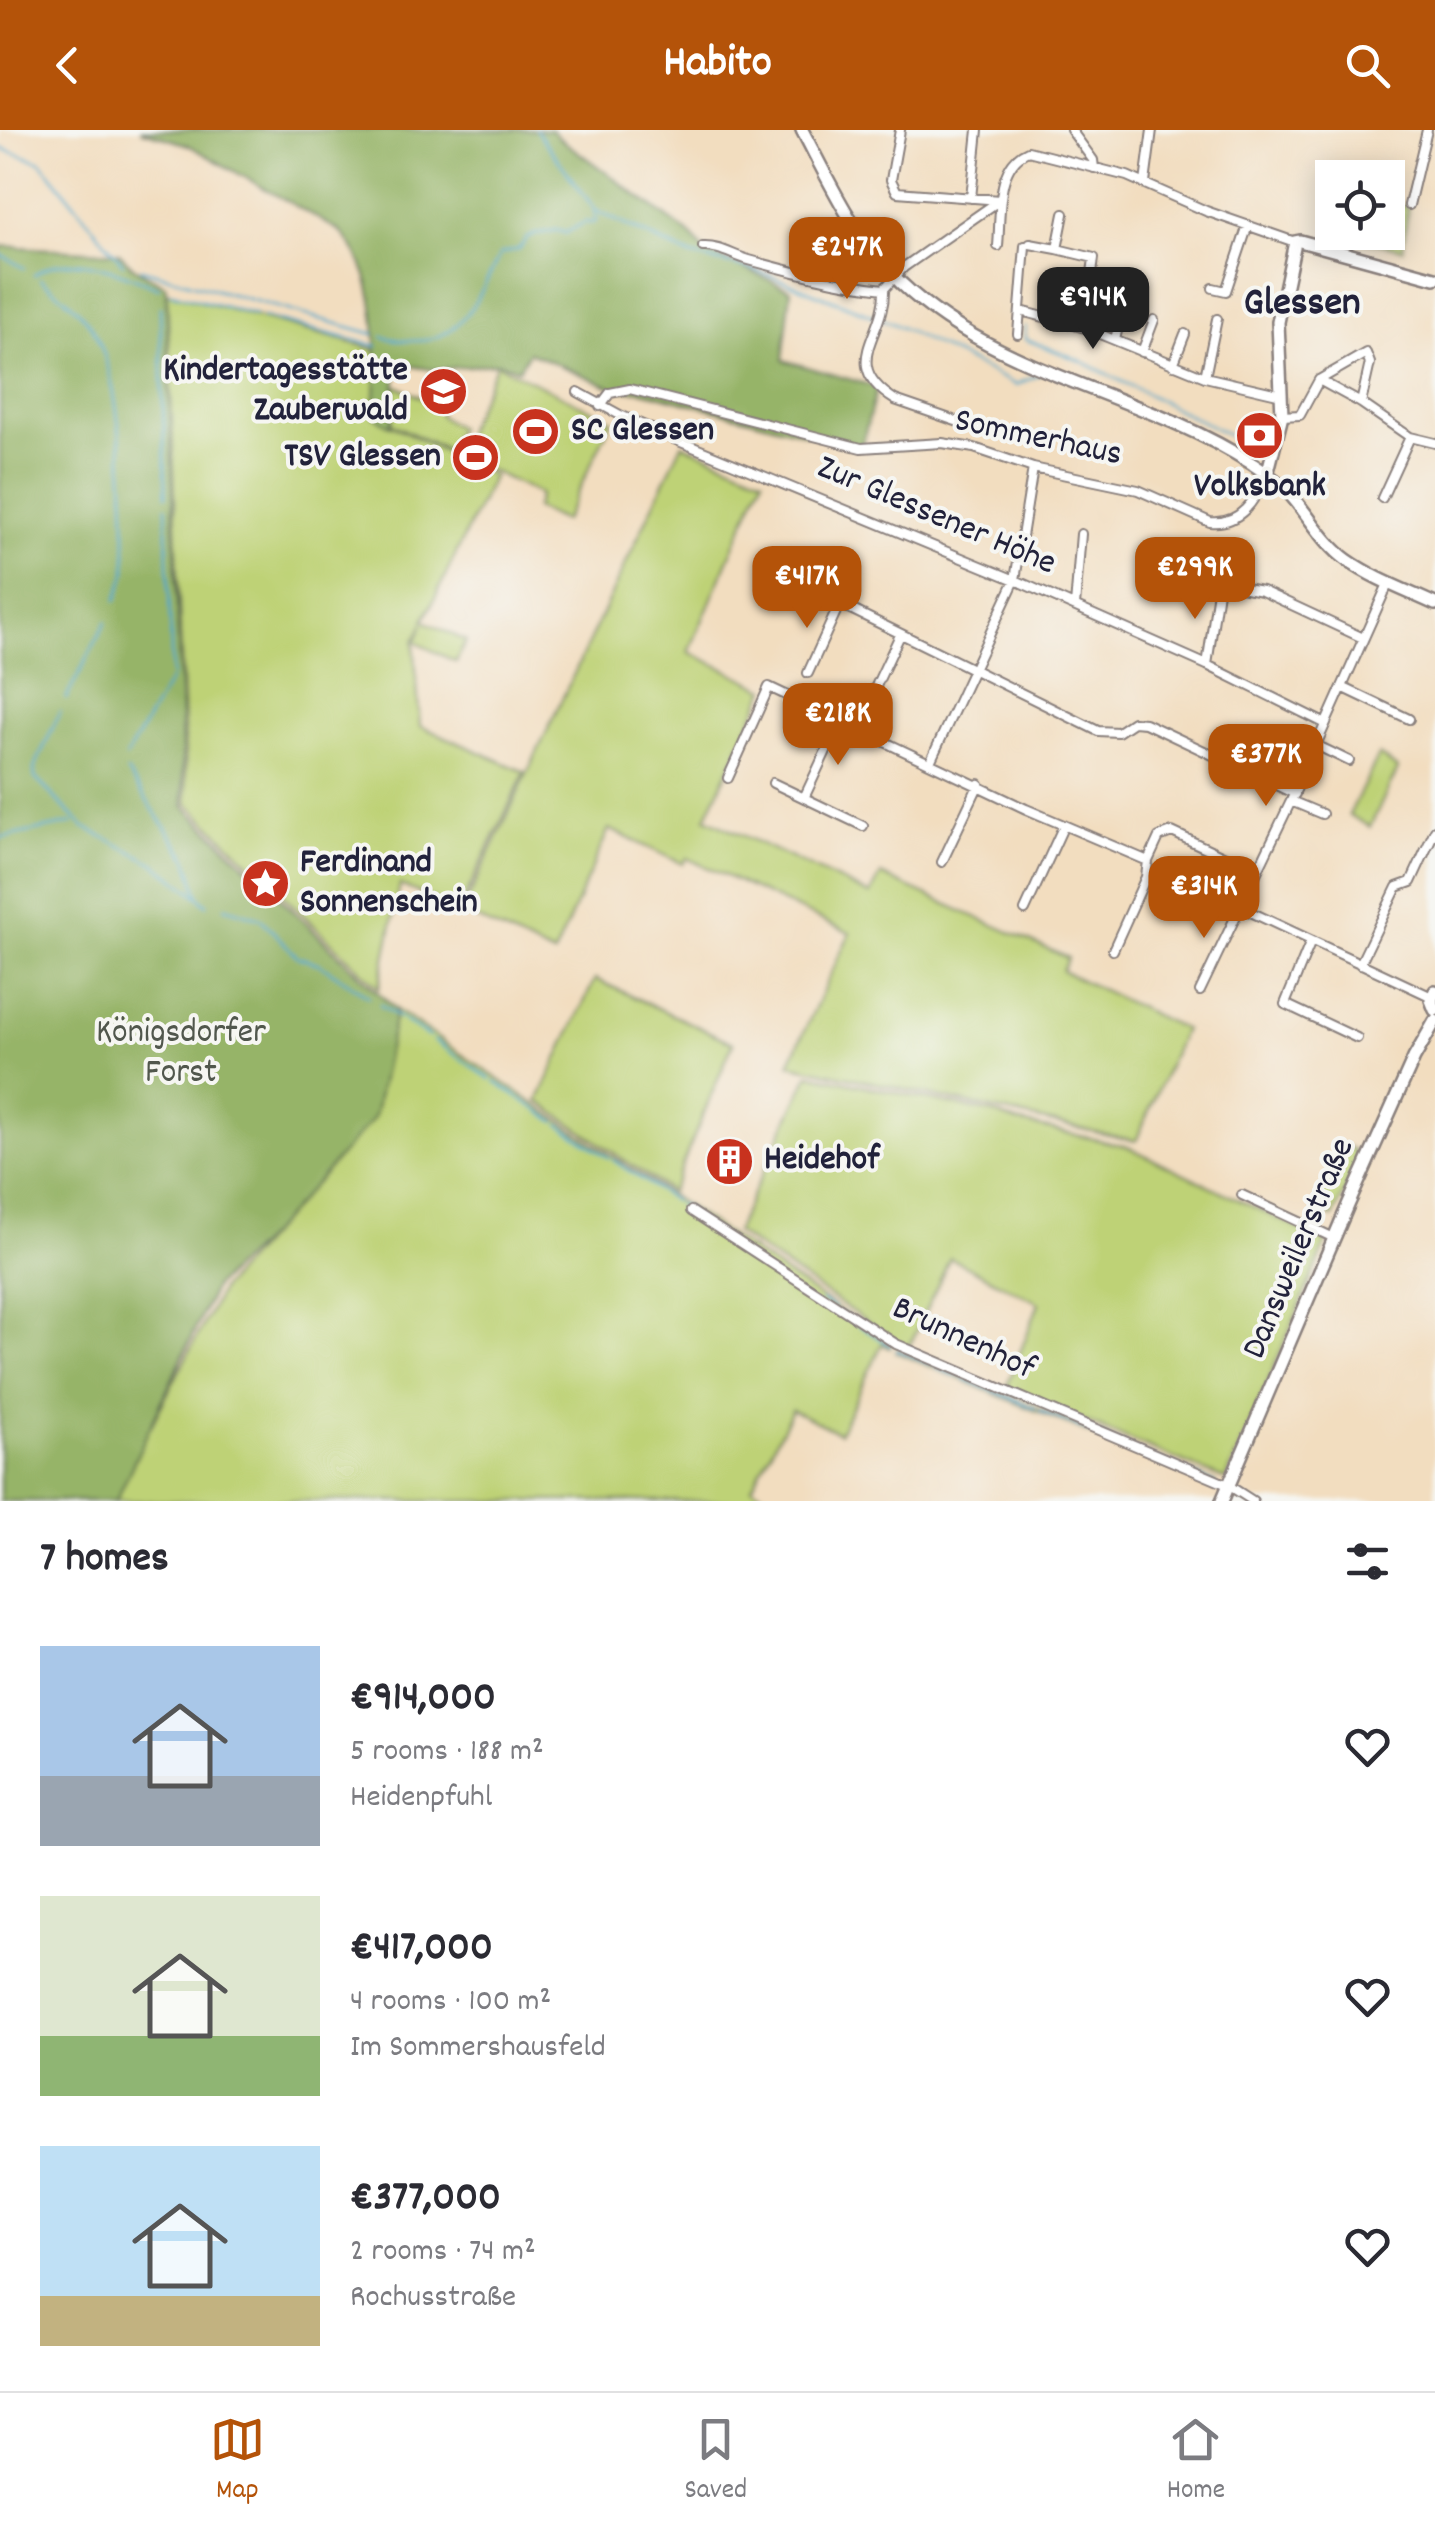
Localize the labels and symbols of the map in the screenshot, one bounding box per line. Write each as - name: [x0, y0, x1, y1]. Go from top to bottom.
- pin: €247K: [777, 217, 917, 302]
- pin: €914K: [1023, 267, 1163, 352]
- district label: Glessen: [1243, 277, 1361, 334]
- place label: Kindertagesstätte Zauberwald: [163, 347, 408, 437]
- school or university icon: Kindertagesstätte Zauberwald: [417, 366, 469, 418]
- street label: Sommerhaus: [950, 397, 1126, 481]
- sports icon: SC Glessen: [510, 406, 562, 458]
- place label: SC Glessen: [571, 407, 714, 457]
- bank icon: Volksbank: [1234, 410, 1286, 462]
- sports icon: TSV Glessen: [450, 432, 502, 484]
- place label: TSV Glessen: [284, 433, 441, 483]
- street label: Zur Glessener Höhe: [809, 444, 1063, 590]
- place label: Volksbank: [1194, 463, 1326, 513]
- pin: €299K: [1125, 537, 1265, 622]
- pin: €417K: [737, 546, 877, 631]
- pin: €218K: [768, 683, 908, 768]
- pin: €377K: [1196, 724, 1336, 809]
- place label: Ferdinand Sonnenschein: [300, 839, 478, 929]
- pin: €314K: [1134, 856, 1274, 941]
- place icon: Ferdinand Sonnenschein: [239, 858, 291, 910]
- park label: Königsdorfer Forst: [96, 1009, 266, 1099]
- street label: Dansweilerstraße: [1231, 1131, 1369, 1367]
- building icon: Heidehof: [703, 1135, 755, 1187]
- place label: Heidehof: [764, 1136, 881, 1186]
- street label: Brunnenhof: [883, 1285, 1043, 1395]

